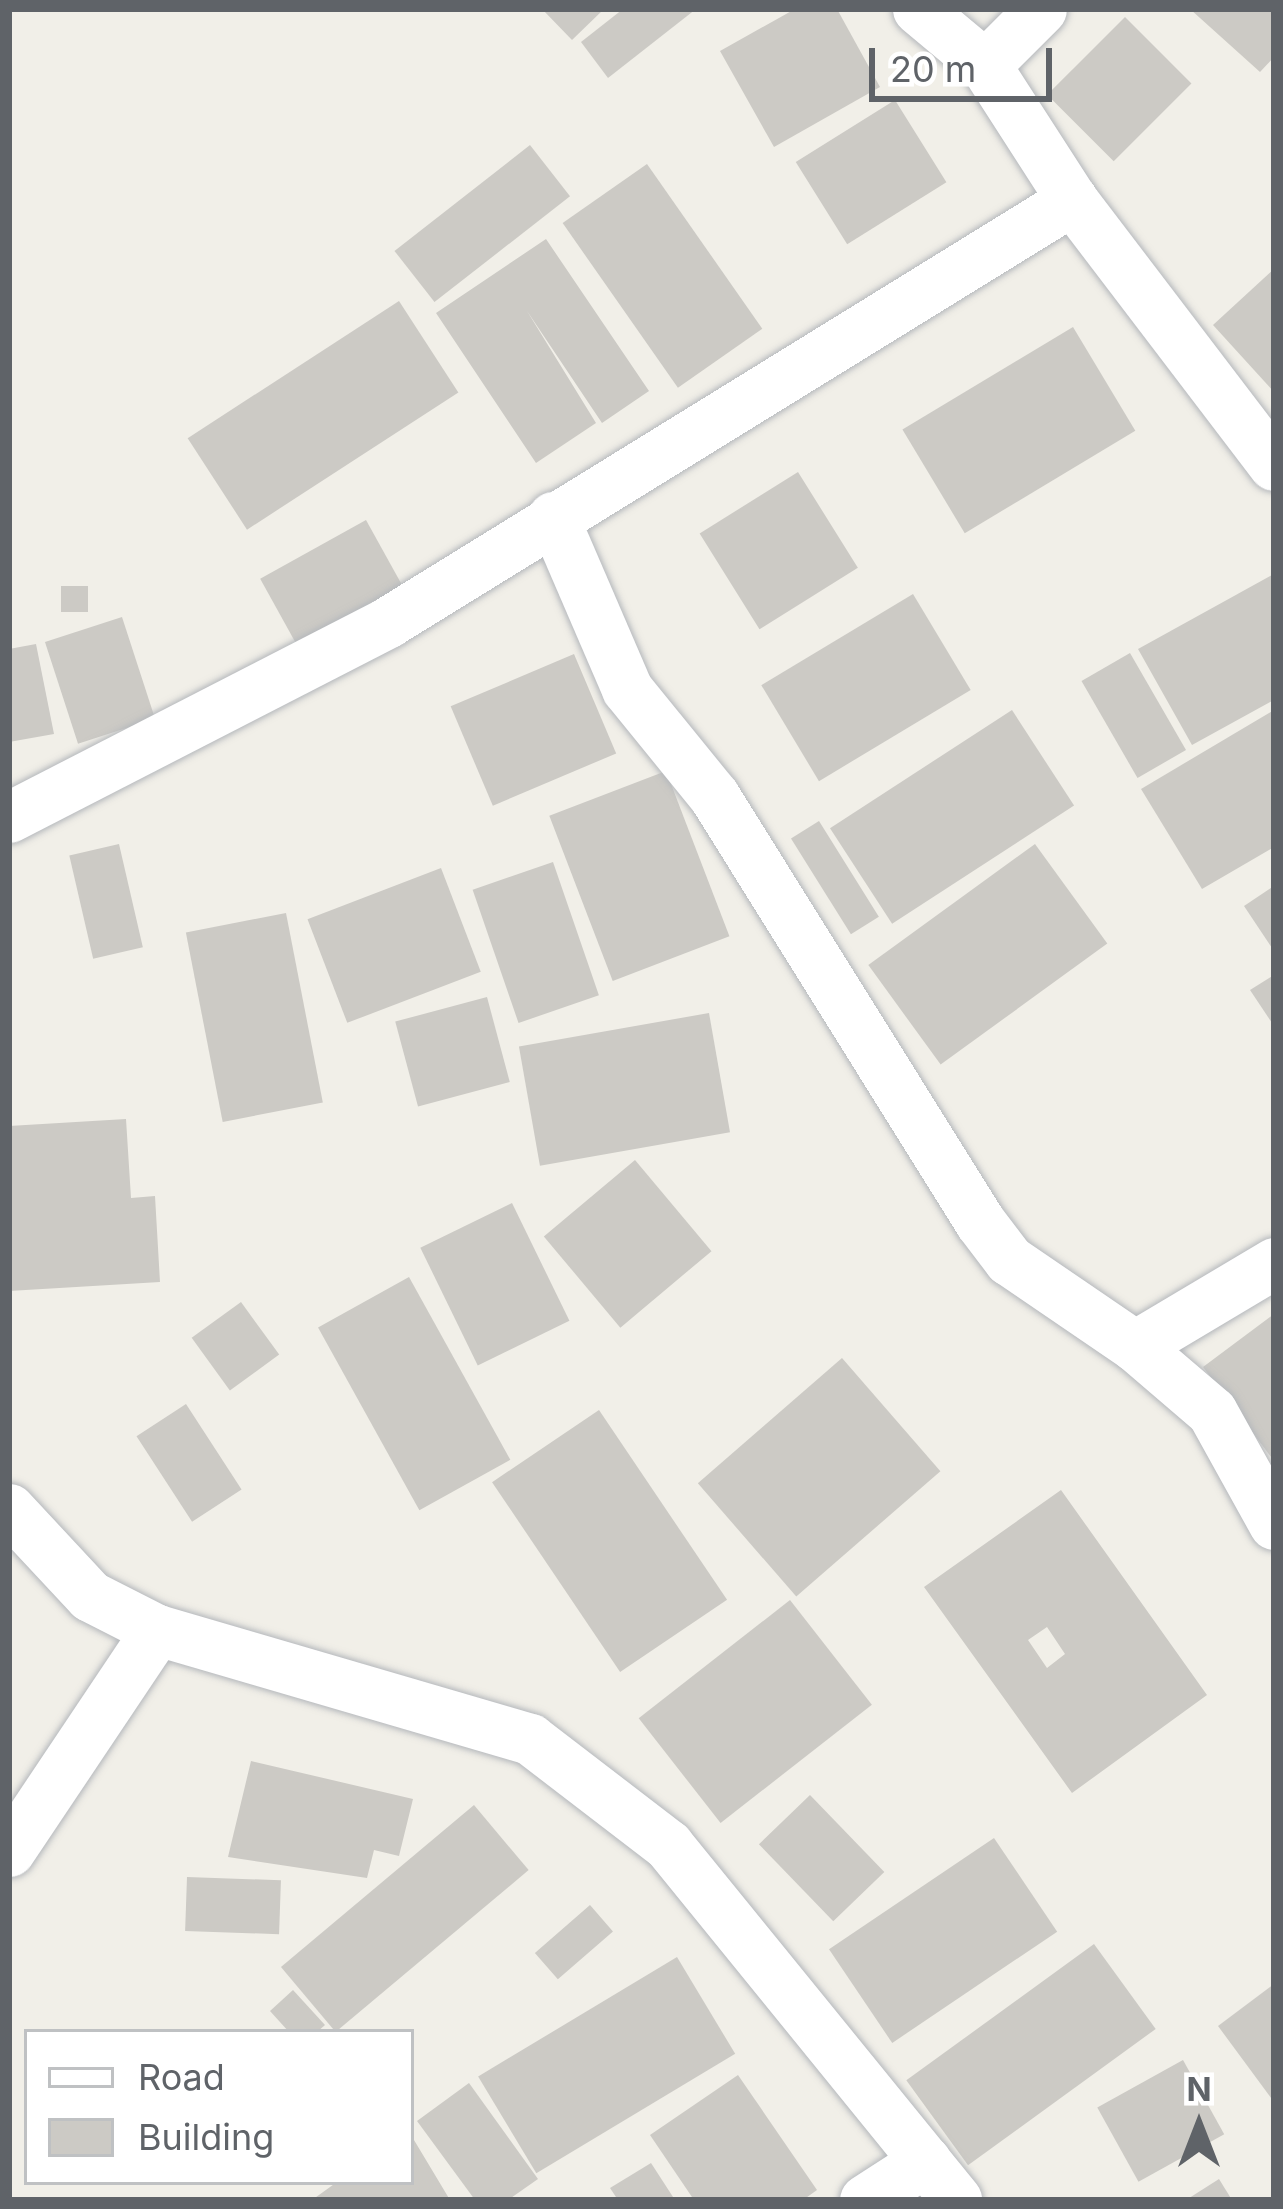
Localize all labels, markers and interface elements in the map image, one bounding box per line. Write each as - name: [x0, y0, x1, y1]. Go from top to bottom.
- scale bar: [875, 24, 1058, 98]
- text: 20 m: [890, 47, 976, 91]
- legend: [24, 2029, 414, 2185]
- text: Road: [138, 2055, 225, 2099]
- north arrow: [1139, 2065, 1259, 2185]
- text: N: [1186, 2069, 1212, 2109]
- text: Building: [138, 2115, 274, 2159]

